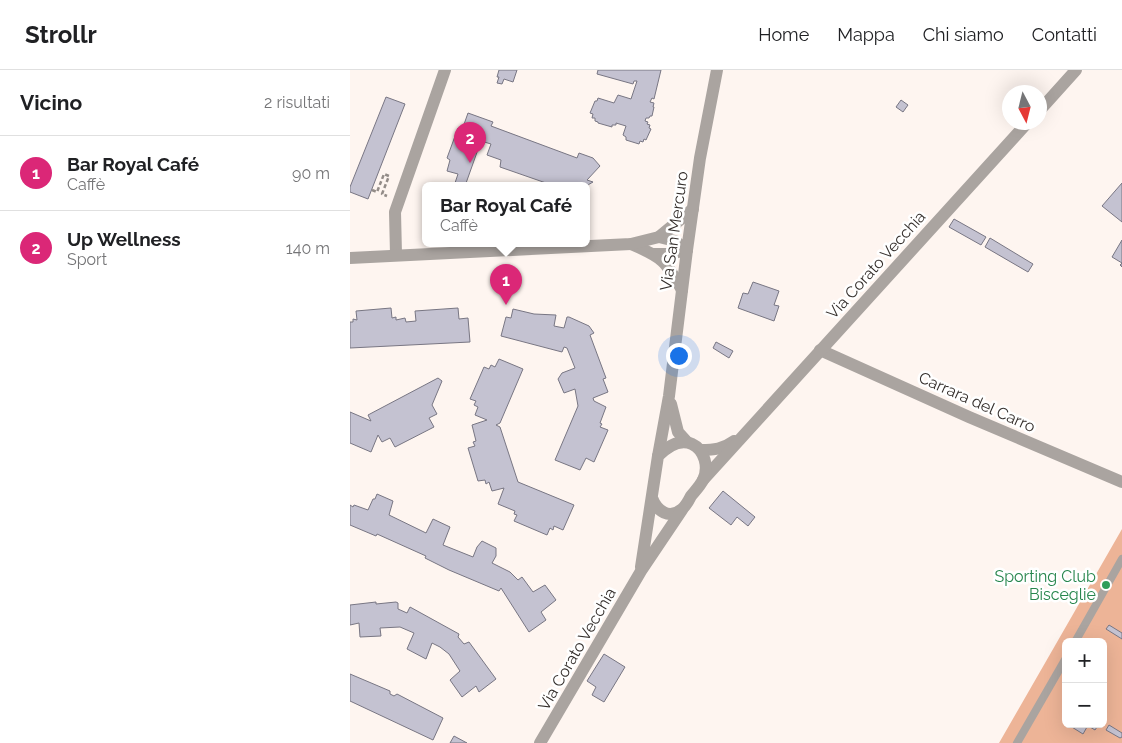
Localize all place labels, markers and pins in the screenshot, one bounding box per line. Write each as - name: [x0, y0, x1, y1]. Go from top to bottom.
- pin: 2: [454, 122, 486, 163]
- pin: 1: [490, 264, 522, 305]
- place label: Sporting Club Bisceglie: [994, 567, 1096, 604]
- marker: Sporting Club Bisceglie: [1100, 579, 1112, 591]

